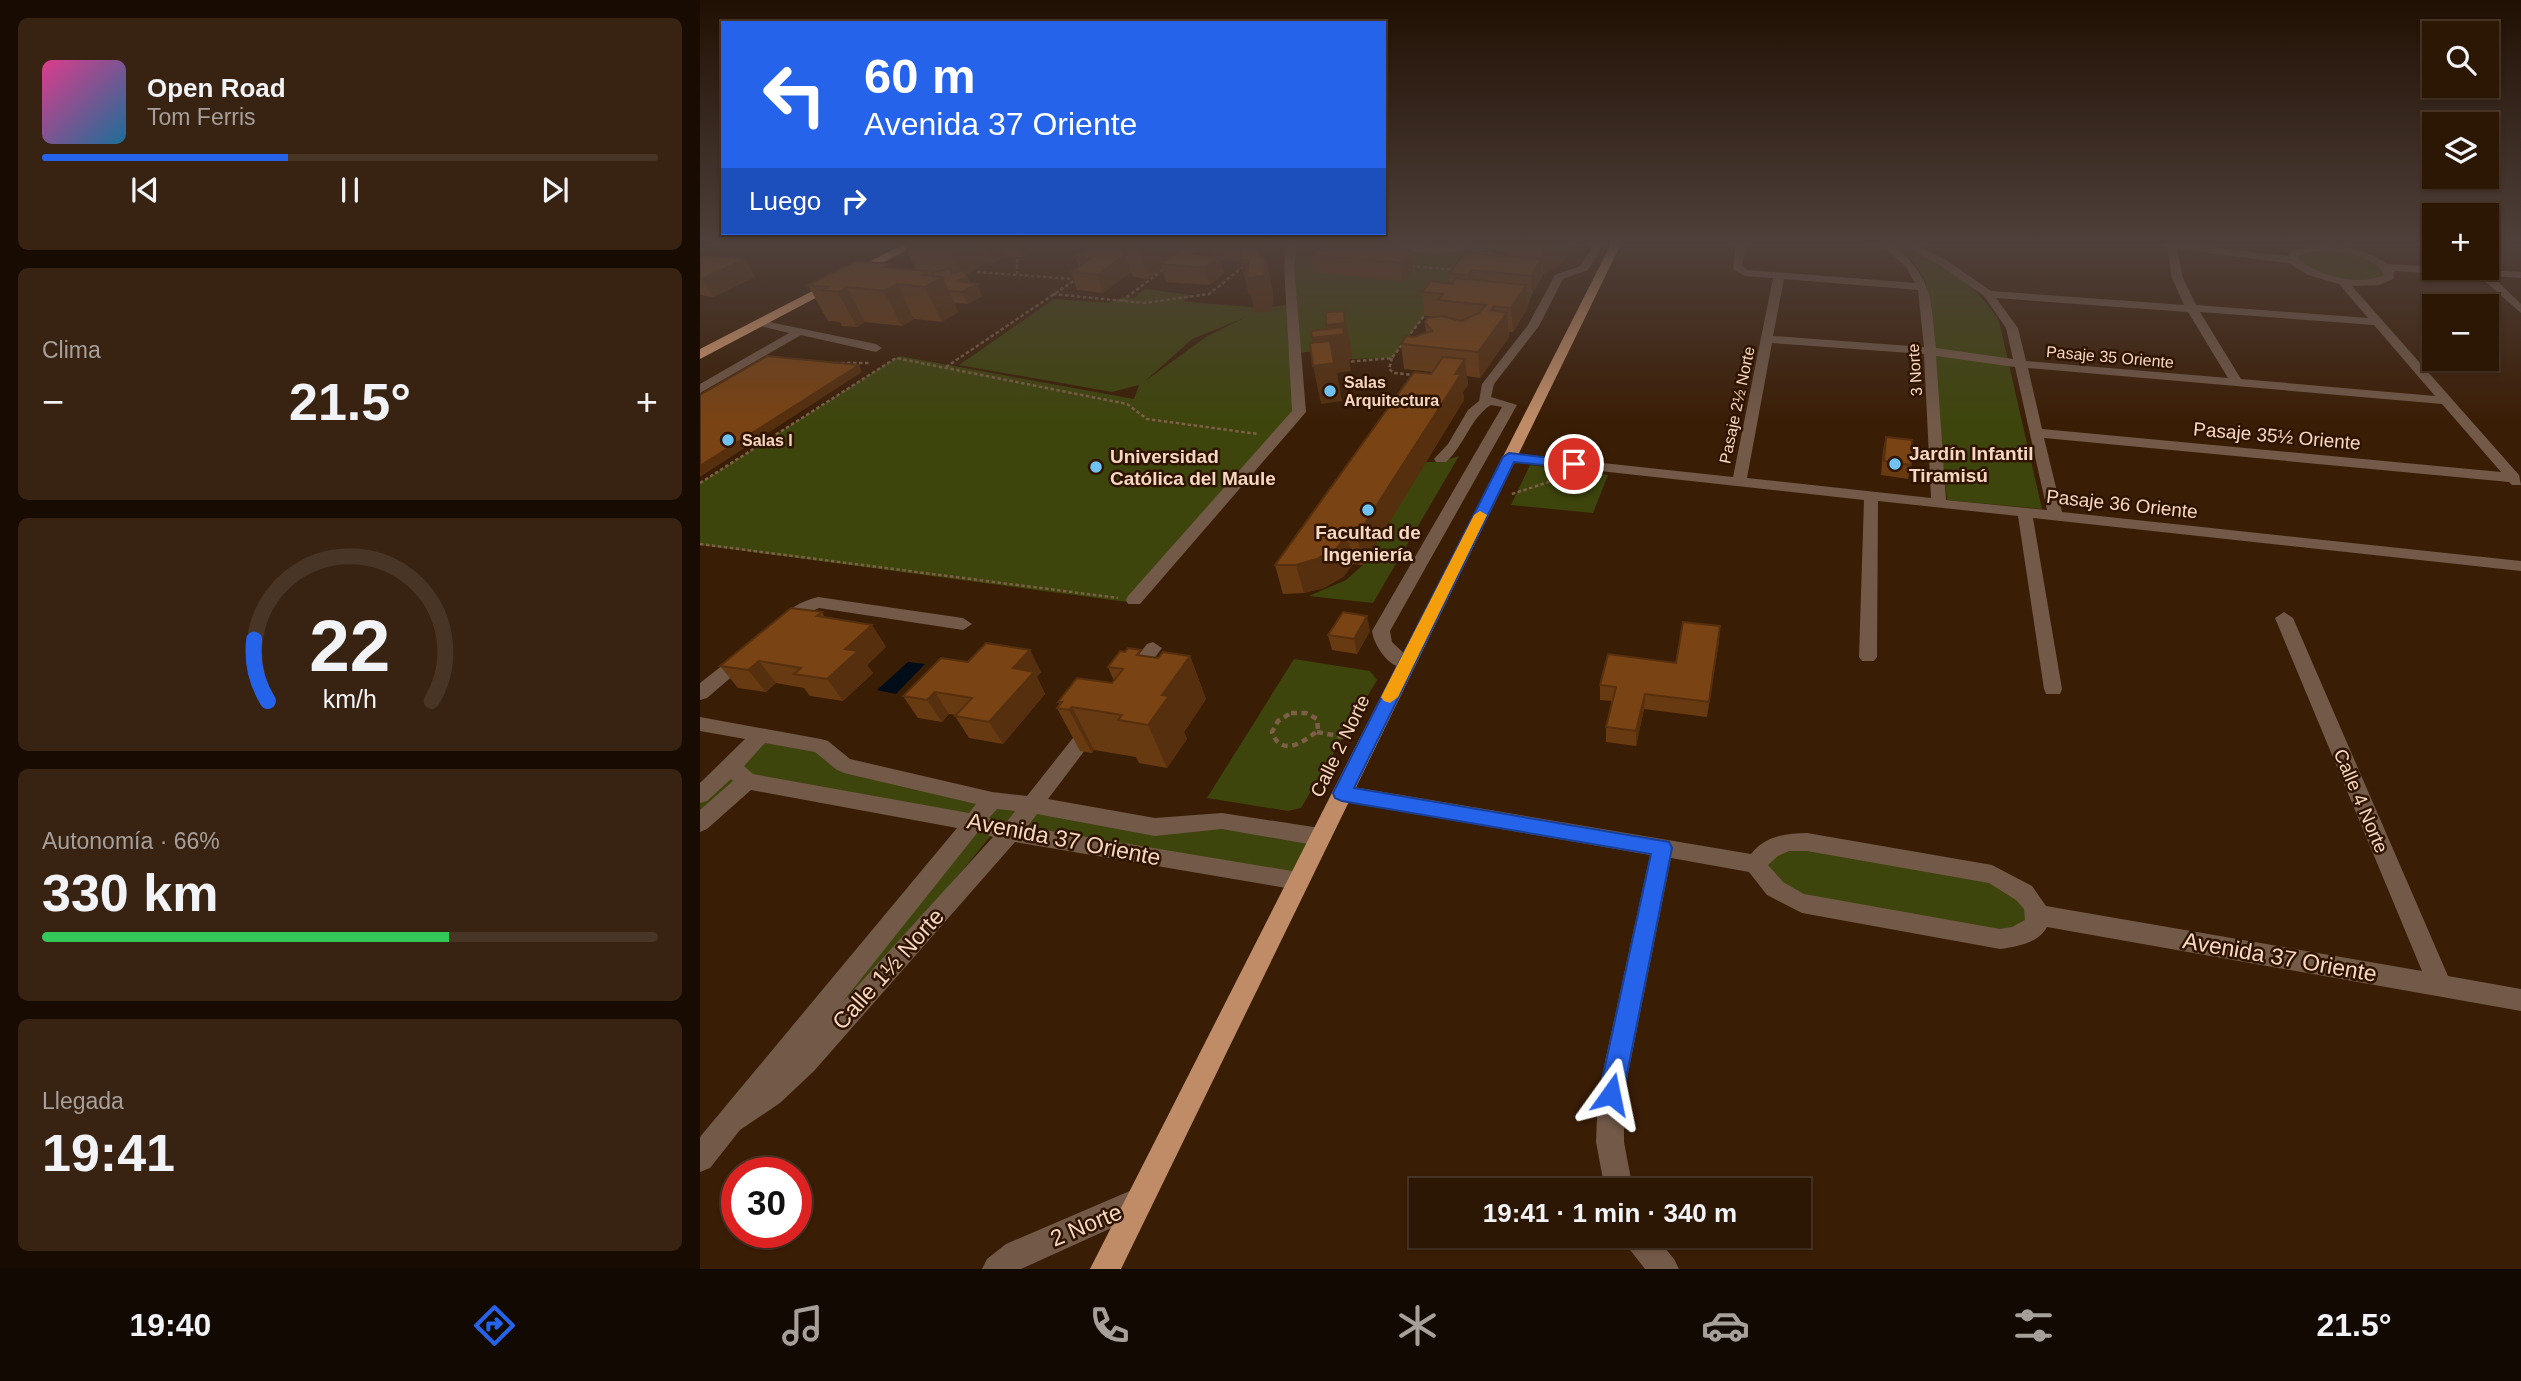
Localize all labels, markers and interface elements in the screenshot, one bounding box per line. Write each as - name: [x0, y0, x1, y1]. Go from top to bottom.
- map controls: [2422, 21, 2499, 371]
- button: search: [2422, 21, 2499, 98]
- icon: left: [749, 49, 840, 140]
- text: 60 m: [864, 49, 976, 103]
- text: Open Road: [147, 73, 286, 103]
- text: Tom Ferris: [147, 104, 256, 130]
- text: Avenida 37 Oriente: [864, 106, 1137, 142]
- button: layers: [2422, 112, 2499, 189]
- icon: previous: [126, 171, 164, 209]
- icon: pause: [331, 171, 369, 209]
- icon: next: [536, 171, 574, 209]
- icon: right: [835, 182, 873, 220]
- text: Luego: [749, 186, 821, 216]
- button: +: [2422, 203, 2499, 280]
- button: −: [2422, 294, 2499, 371]
- text: Clima: [42, 337, 101, 363]
- street label: 3 Norte: [1905, 343, 1925, 397]
- street label: Pasaje 35 Oriente: [2045, 343, 2175, 371]
- street label: Pasaje 2½ Norte: [1716, 345, 1758, 465]
- text: 21.5°: [289, 373, 411, 431]
- place label: Salas Arquitectura: [1344, 374, 1439, 409]
- text: −: [42, 381, 64, 423]
- text: +: [636, 381, 658, 423]
- marker: Salas Arquitectura: [1322, 383, 1338, 399]
- street label: Pasaje 35½ Oriente: [2192, 418, 2362, 454]
- marker: Salas I: [720, 432, 736, 448]
- place label: Salas I: [742, 432, 793, 449]
- pin: [1544, 434, 1604, 494]
- place label: Jardín Infantil Tiramisú: [1909, 443, 2034, 486]
- icon: arrive: [1555, 445, 1593, 483]
- place label: Universidad Católica del Maule: [1110, 446, 1276, 489]
- marker: Jardín Infantil Tiramisú: [1887, 456, 1903, 472]
- marker: Universidad Católica del Maule: [1088, 459, 1104, 475]
- street label: Pasaje 36 Oriente: [2045, 486, 2199, 522]
- marker: Facultad de Ingeniería: [1360, 502, 1376, 518]
- place label: Facultad de Ingeniería: [1315, 522, 1421, 565]
- text: 22: [310, 605, 390, 686]
- text: km/h: [323, 684, 377, 712]
- street label: Calle 2 Norte: [1306, 692, 1374, 800]
- street label: Calle 4 Norte: [2330, 746, 2392, 856]
- street label: Avenida 37 Oriente: [965, 807, 1163, 871]
- text: Autonomía · 66%: [42, 828, 220, 854]
- text: 330 km: [42, 864, 218, 922]
- street label: Calle 1½ Norte: [827, 903, 949, 1035]
- street label: Avenida 37 Oriente: [2181, 927, 2379, 987]
- position arrow: [1574, 1057, 1648, 1131]
- text: Llegada: [42, 1088, 124, 1114]
- text: 19:41: [42, 1124, 175, 1182]
- speed limit sign: 30: [721, 1157, 812, 1248]
- street label: 2 Norte: [1046, 1198, 1126, 1252]
- text: 19:41 · 1 min · 340 m: [1483, 1198, 1737, 1228]
- icon: directions: [470, 1301, 519, 1350]
- icon: music: [778, 1301, 827, 1350]
- icon: phone: [1085, 1301, 1134, 1350]
- icon: climate: [1393, 1301, 1442, 1350]
- icon: car: [1701, 1301, 1750, 1350]
- icon: filters: [2009, 1301, 2058, 1350]
- text: 19:40: [129, 1307, 211, 1343]
- text: 21.5°: [2316, 1307, 2392, 1343]

